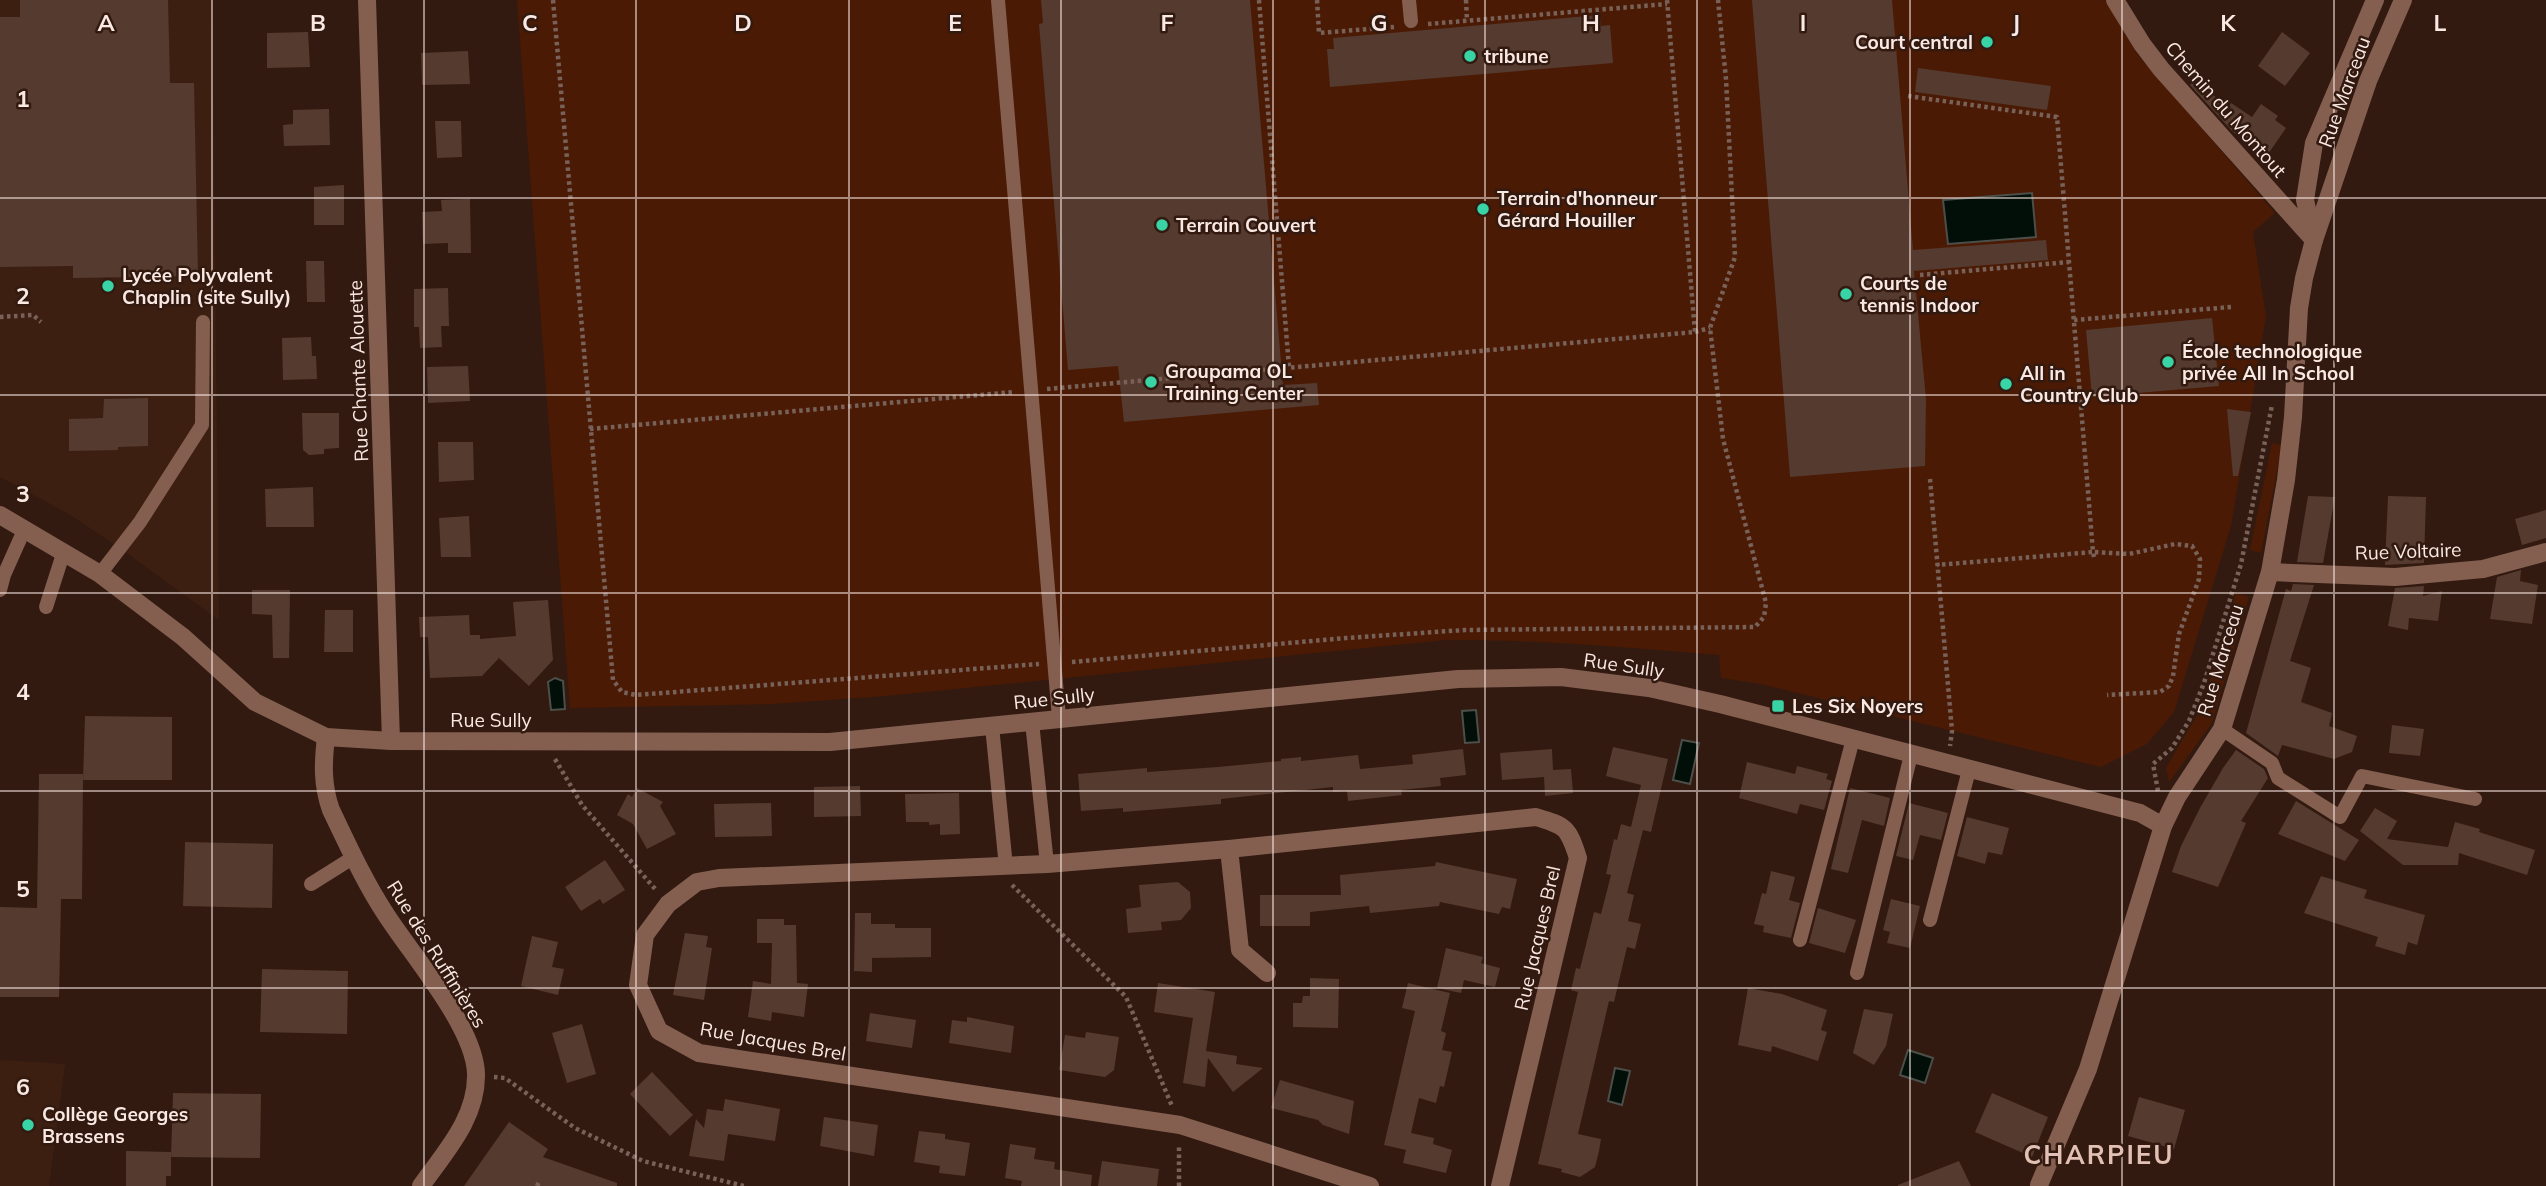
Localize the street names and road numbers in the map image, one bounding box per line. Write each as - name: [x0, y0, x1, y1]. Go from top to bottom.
- street label: Rue Marceau: [2313, 33, 2375, 151]
- street label: Chemin du Montout: [2160, 36, 2292, 182]
- street label: Rue Chante Alouette: [343, 280, 373, 462]
- street label: Rue Voltaire: [2354, 537, 2462, 565]
- street label: Rue Marceau: [2192, 601, 2248, 719]
- street label: Rue Sully: [1582, 647, 1666, 683]
- street label: Rue Sully: [1012, 682, 1096, 714]
- street label: Rue Sully: [450, 708, 532, 732]
- street label: Rue Jacques Brel: [1509, 863, 1565, 1013]
- street label: Rue des Ruffinières: [382, 876, 492, 1032]
- street label: Rue Jacques Brel: [698, 1016, 848, 1066]

